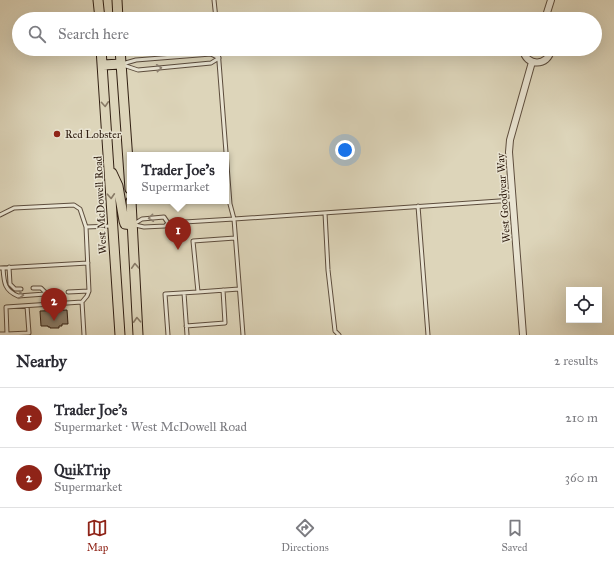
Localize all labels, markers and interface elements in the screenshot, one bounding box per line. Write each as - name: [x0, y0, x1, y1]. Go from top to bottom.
- search box: [12, 12, 602, 56]
- icon: search: [26, 23, 48, 45]
- text: Search here: [58, 25, 129, 43]
- one-way arrow: [156, 63, 163, 72]
- one-way arrow: [101, 101, 110, 107]
- place label: Red Lobster: [65, 128, 122, 141]
- marker: Red Lobster: [52, 129, 62, 139]
- your location: [335, 140, 355, 160]
- popup: [127, 152, 229, 204]
- street label: West Goodyear Way: [494, 152, 513, 243]
- street label: West McDowell Road: [91, 155, 110, 254]
- text: Trader Joe's: [141, 161, 215, 179]
- text: Supermarket: [141, 179, 210, 195]
- one-way arrow: [107, 193, 116, 199]
- one-way arrow: [148, 213, 154, 222]
- pin: 1: [165, 217, 191, 250]
- one-way arrow: [130, 262, 139, 269]
- map controls: [566, 287, 602, 323]
- button: locate: [566, 287, 602, 323]
- pin: 2: [41, 288, 67, 321]
- one-way arrow: [18, 291, 24, 299]
- one-way arrow: [133, 317, 142, 323]
- text: Nearby: [16, 351, 67, 372]
- text: 2 results: [554, 353, 598, 369]
- text: Trader Joe's: [54, 401, 127, 419]
- text: 1: [26, 410, 32, 426]
- text: 210 m: [565, 410, 598, 426]
- text: Supermarket · West McDowell Road: [54, 419, 247, 435]
- text: QuikTrip: [54, 461, 111, 479]
- text: 2: [26, 470, 32, 486]
- text: 360 m: [565, 470, 598, 486]
- text: Supermarket: [54, 479, 122, 495]
- tab: Map: [86, 517, 108, 554]
- tab: Directions: [281, 517, 329, 554]
- tab: Saved: [501, 517, 528, 554]

